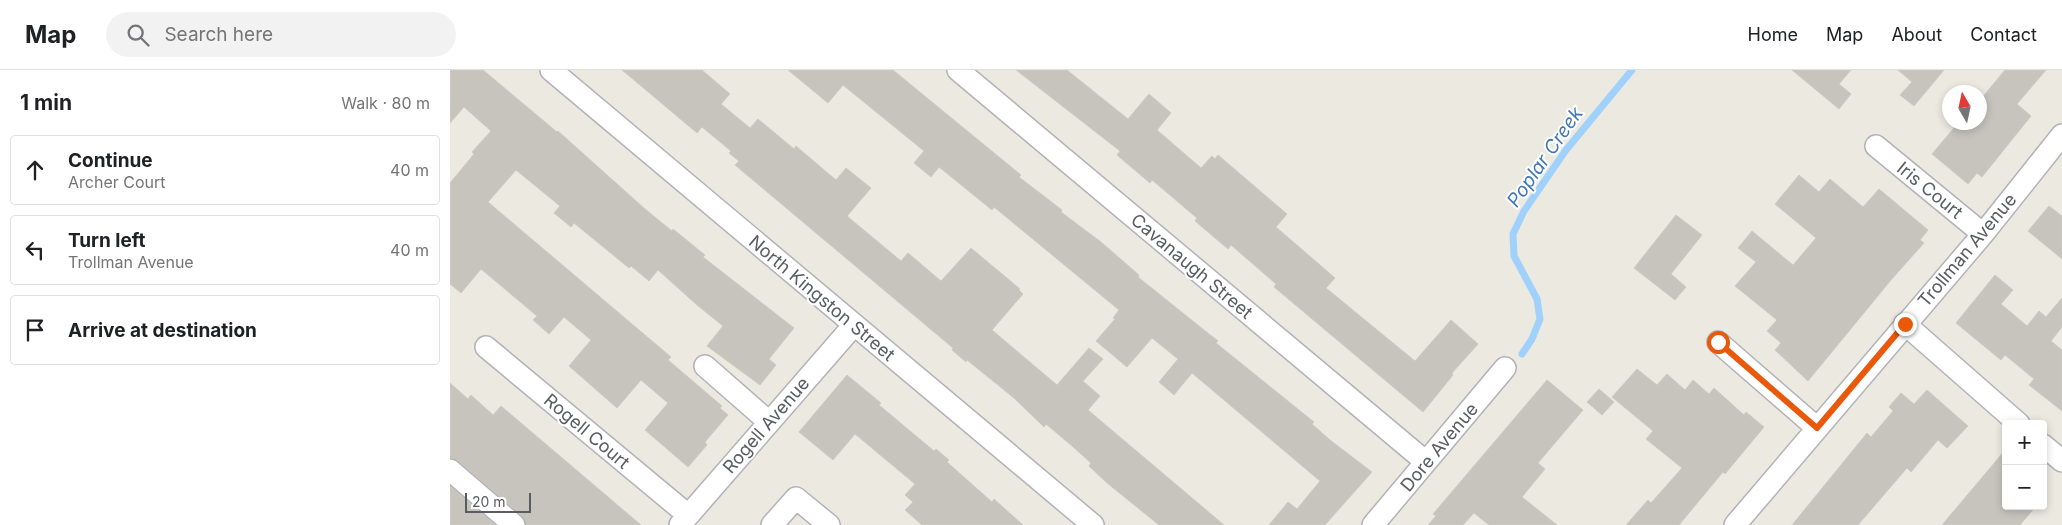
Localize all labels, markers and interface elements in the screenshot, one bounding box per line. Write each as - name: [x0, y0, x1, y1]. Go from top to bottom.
- search box: [106, 12, 456, 57]
- text: Map: [25, 20, 76, 49]
- icon: search: [124, 21, 152, 49]
- text: Search here: [164, 23, 273, 46]
- text: Home: [1748, 24, 1798, 45]
- text: Map: [1826, 24, 1863, 45]
- text: About: [1891, 24, 1942, 45]
- text: Contact: [1970, 24, 2037, 45]
- north arrow: [1942, 85, 1987, 130]
- text: 1 min: [20, 90, 72, 115]
- text: Walk · 80 m: [341, 93, 430, 113]
- water label: Poplar Creek: [1502, 102, 1588, 211]
- text: Continue: [68, 149, 153, 172]
- icon: ahead: [21, 156, 49, 184]
- street label: Iris Court: [1893, 157, 1967, 223]
- text: 40 m: [390, 160, 429, 180]
- text: Archer Court: [68, 172, 166, 192]
- street label: Trollman Avenue: [1914, 189, 2020, 311]
- street label: Cavanaugh Street: [1127, 209, 1257, 323]
- text: Turn left: [68, 229, 146, 252]
- street label: North Kingston Street: [745, 231, 899, 365]
- icon: left: [21, 236, 49, 264]
- text: 40 m: [390, 240, 429, 260]
- text: Trollman Avenue: [68, 252, 194, 272]
- route end: [1894, 313, 1917, 336]
- icon: arrive: [21, 316, 49, 344]
- text: Arrive at destination: [68, 319, 257, 342]
- route start: [1707, 331, 1730, 354]
- street label: Rogell Avenue: [718, 373, 814, 477]
- street label: Rogell Court: [540, 389, 634, 473]
- street label: Dore Avenue: [1396, 398, 1482, 496]
- map controls: [2002, 420, 2047, 510]
- button: +: [2002, 420, 2047, 465]
- button: −: [2002, 465, 2047, 510]
- scale bar: [465, 490, 531, 513]
- text: 20 m: [472, 493, 506, 510]

